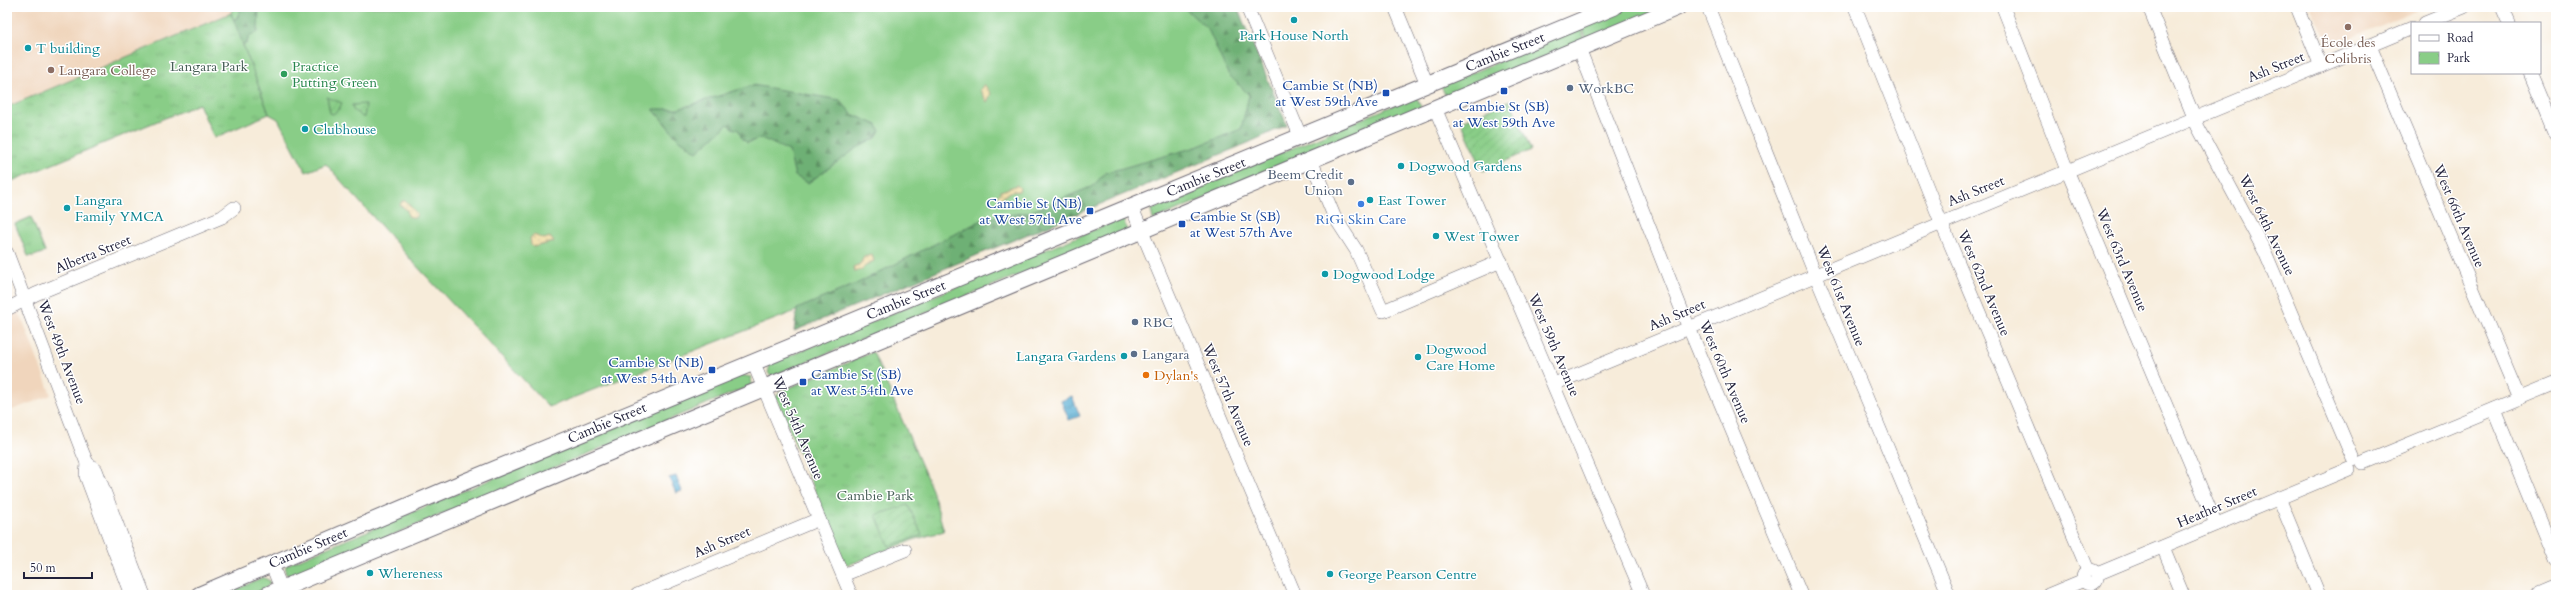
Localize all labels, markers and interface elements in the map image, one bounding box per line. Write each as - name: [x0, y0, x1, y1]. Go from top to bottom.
- marker: Park House North: [1289, 15, 1299, 25]
- marker: École des Colibris: [2343, 22, 2353, 32]
- legend: [2411, 22, 2541, 74]
- place label: Park House North: [1239, 26, 1349, 45]
- street label: Cambie Street: [1463, 27, 1548, 77]
- text: Road: [2447, 30, 2474, 46]
- place label: École des Colibris: [2321, 33, 2376, 68]
- place label: T building: [36, 39, 100, 58]
- marker: T building: [23, 43, 33, 53]
- street label: Ash Street: [2245, 47, 2308, 87]
- text: Park: [2447, 50, 2471, 66]
- park label: Langara Park: [170, 57, 249, 76]
- place label: Practice Putting Green: [292, 57, 377, 92]
- place label: Langara College: [59, 61, 156, 80]
- marker: Langara College: [46, 65, 56, 75]
- marker: Practice Putting Green: [279, 69, 289, 79]
- place label: Cambie St (NB) at West 59th Ave: [1275, 76, 1378, 111]
- place label: WorkBC: [1577, 79, 1634, 98]
- marker: WorkBC: [1565, 83, 1575, 93]
- marker: Cambie St (SB) at West 59th Ave: [1499, 86, 1509, 96]
- marker: Cambie St (NB) at West 59th Ave: [1381, 88, 1391, 98]
- place label: Cambie St (SB) at West 59th Ave: [1453, 97, 1555, 132]
- place label: Clubhouse: [313, 120, 376, 139]
- marker: Clubhouse: [300, 124, 310, 134]
- street label: Cambie Street: [1164, 152, 1249, 202]
- place label: Dogwood Gardens: [1409, 157, 1522, 176]
- marker: Dogwood Gardens: [1396, 161, 1406, 171]
- street label: West 66th Avenue: [2428, 161, 2489, 270]
- place label: Beem Credit Union: [1267, 165, 1344, 200]
- street label: West 64th Avenue: [2234, 170, 2300, 279]
- street label: Ash Street: [1945, 171, 2008, 211]
- marker: Beem Credit Union: [1346, 177, 1356, 187]
- place label: Langara Family YMCA: [75, 191, 164, 226]
- place label: East Tower: [1378, 191, 1447, 210]
- place label: Cambie St (NB) at West 57th Ave: [979, 194, 1082, 229]
- marker: East Tower: [1365, 195, 1375, 205]
- marker: RiGi Skin Care: [1356, 199, 1366, 209]
- marker: Langara Family YMCA: [62, 203, 72, 213]
- street label: West 63rd Avenue: [2091, 204, 2152, 315]
- marker: Cambie St (NB) at West 57th Ave: [1085, 206, 1095, 216]
- place label: Cambie St (SB) at West 57th Ave: [1190, 207, 1293, 242]
- place label: RiGi Skin Care: [1316, 210, 1406, 229]
- marker: Cambie St (SB) at West 57th Ave: [1177, 219, 1187, 229]
- street label: West 62nd Avenue: [1953, 226, 2015, 339]
- place label: West Tower: [1443, 227, 1520, 246]
- street label: Alberta Street: [52, 230, 134, 278]
- marker: West Tower: [1431, 231, 1441, 241]
- street label: West 61st Avenue: [1812, 242, 1870, 349]
- place label: Dogwood Lodge: [1333, 265, 1435, 284]
- marker: Dogwood Lodge: [1320, 269, 1330, 279]
- street label: Cambie Street: [864, 275, 949, 325]
- street label: West 59th Avenue: [1523, 290, 1584, 399]
- street label: Ash Street: [1646, 294, 1709, 335]
- street label: West 49th Avenue: [33, 296, 91, 407]
- place label: RBC: [1143, 313, 1173, 332]
- marker: RBC: [1130, 317, 1140, 327]
- street label: West 60th Avenue: [1694, 317, 1755, 426]
- street label: West 57th Avenue: [1197, 340, 1258, 449]
- place label: Dogwood Care Home: [1426, 340, 1495, 375]
- place label: Langara: [1142, 345, 1190, 364]
- place label: Langara Gardens: [1016, 347, 1116, 366]
- marker: Langara: [1129, 349, 1139, 359]
- marker: Langara Gardens: [1119, 351, 1129, 361]
- marker: Dogwood Care Home: [1413, 352, 1423, 362]
- place label: Cambie St (NB) at West 54th Ave: [601, 353, 704, 388]
- marker: Cambie St (NB) at West 54th Ave: [707, 365, 717, 375]
- place label: Cambie St (SB) at West 54th Ave: [811, 365, 914, 400]
- place label: Dylan's: [1154, 366, 1199, 385]
- marker: Dylan's: [1141, 370, 1151, 380]
- street label: West 54th Avenue: [767, 373, 828, 482]
- marker: Cambie St (SB) at West 54th Ave: [798, 377, 808, 387]
- street label: Cambie Street: [565, 398, 650, 448]
- street label: Heather Street: [2174, 481, 2260, 532]
- park label: Cambie Park: [836, 486, 914, 505]
- street label: Ash Street: [691, 521, 754, 562]
- street label: Cambie Street: [266, 523, 351, 573]
- scale bar: [24, 554, 92, 580]
- text: 50 m: [30, 560, 57, 576]
- place label: Whereness: [377, 564, 443, 583]
- place label: George Pearson Centre: [1338, 565, 1477, 584]
- marker: Whereness: [365, 568, 375, 578]
- marker: George Pearson Centre: [1325, 569, 1335, 579]

